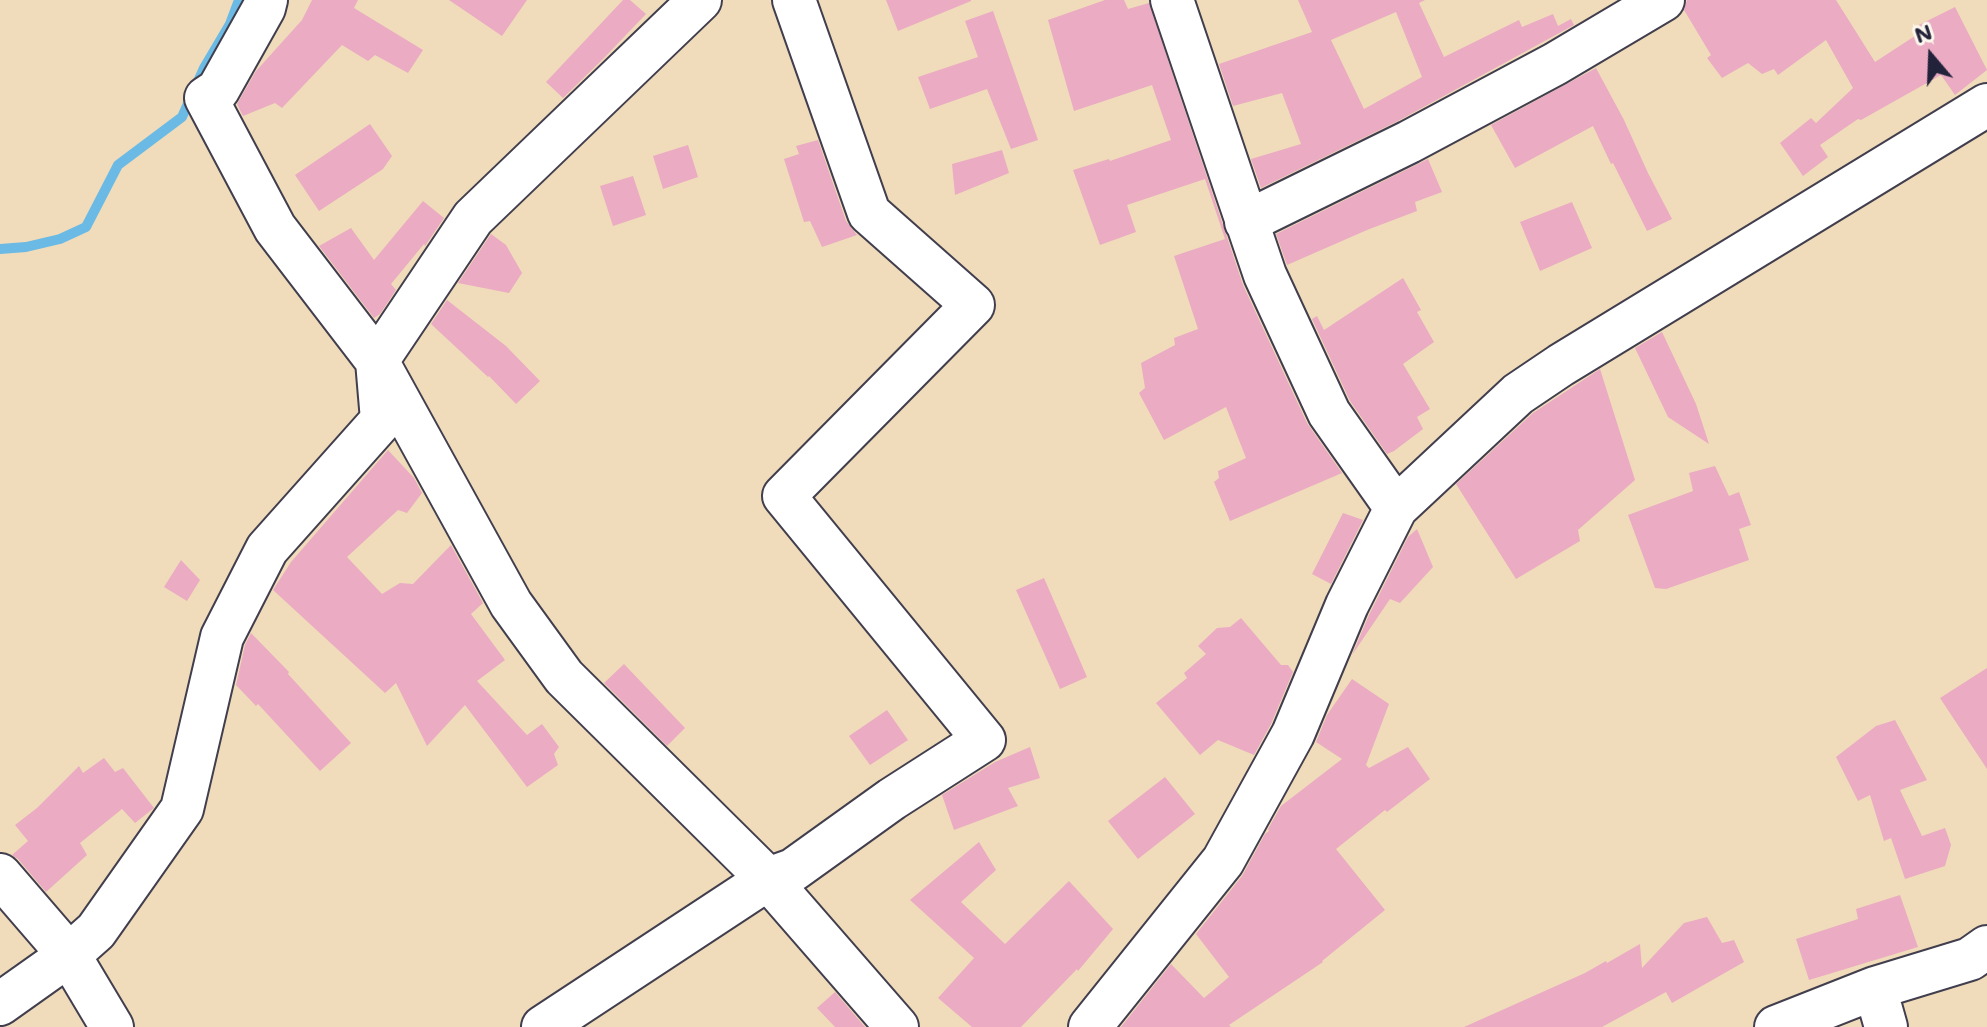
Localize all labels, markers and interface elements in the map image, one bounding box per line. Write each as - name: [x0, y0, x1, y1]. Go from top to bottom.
- north arrow: [1891, 16, 1971, 96]
- text: N: [1910, 16, 1936, 49]

